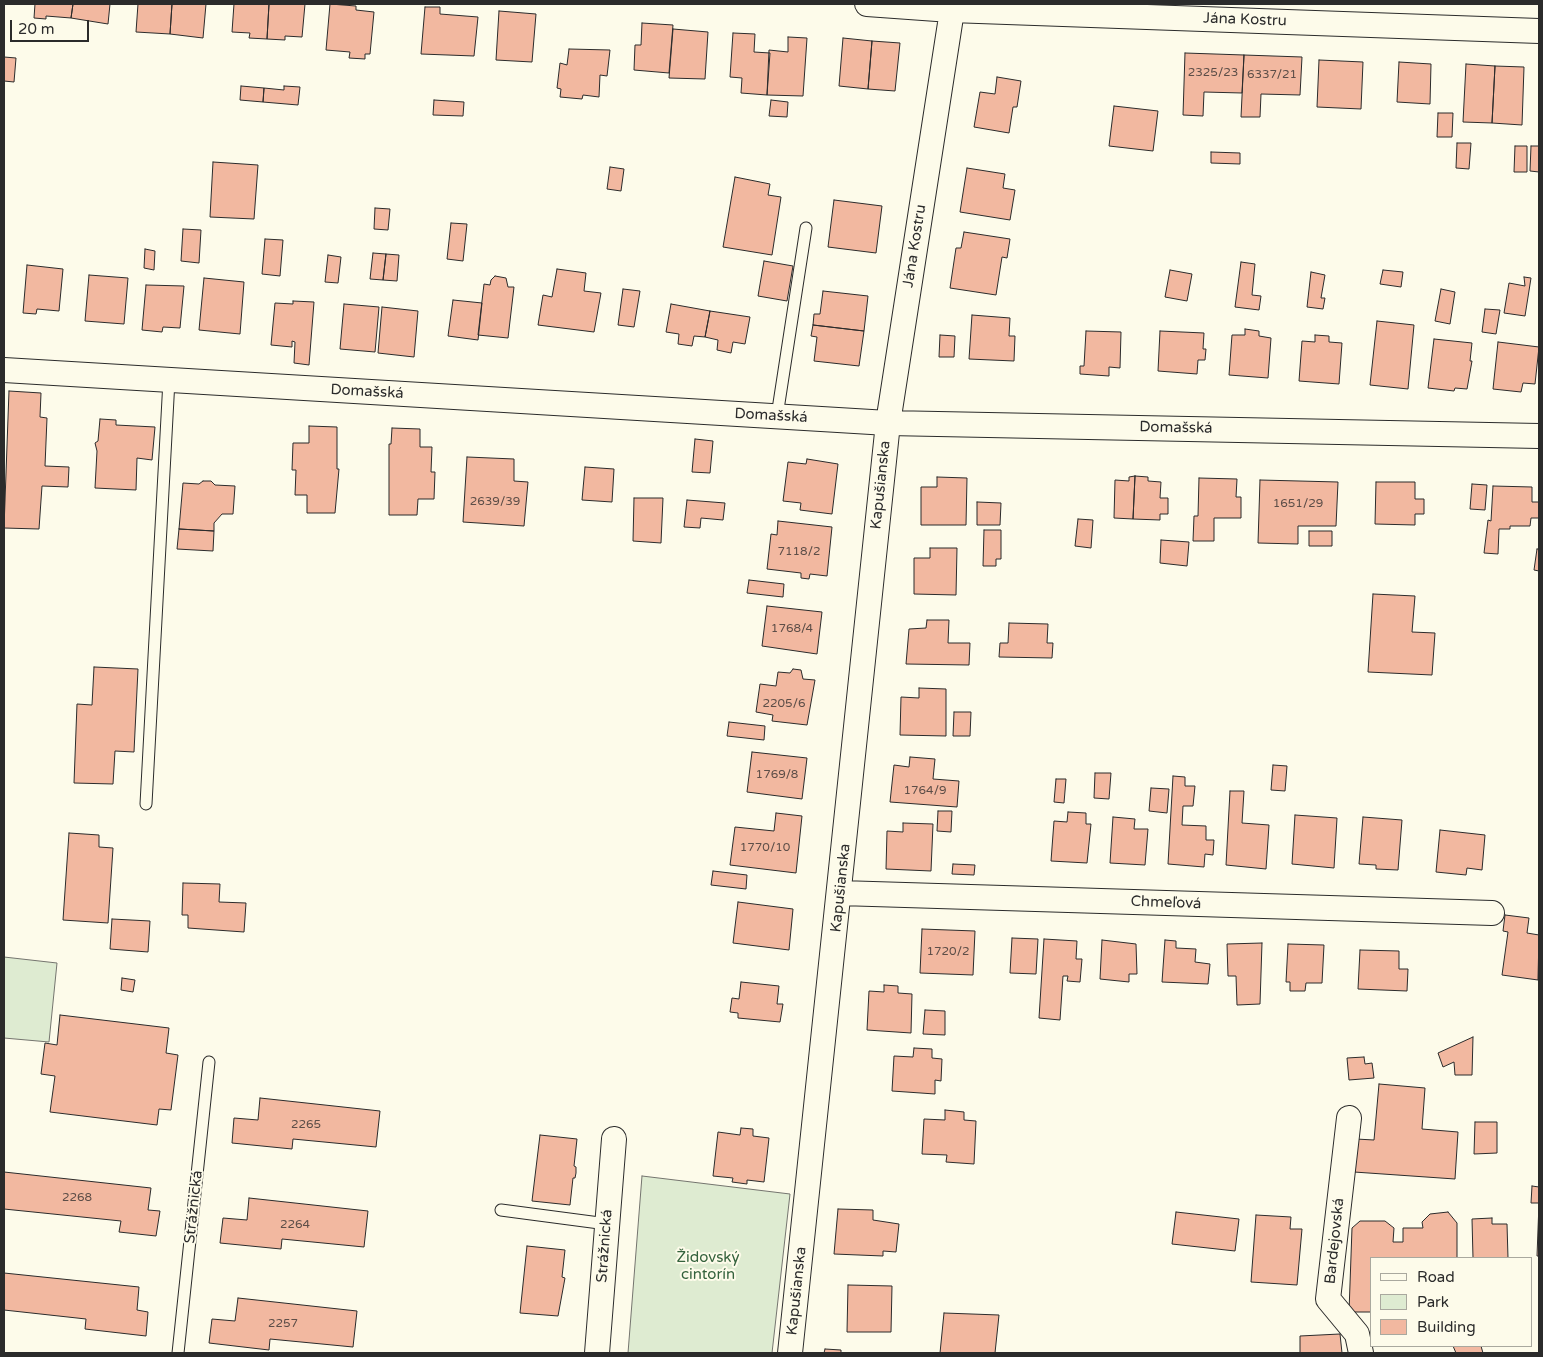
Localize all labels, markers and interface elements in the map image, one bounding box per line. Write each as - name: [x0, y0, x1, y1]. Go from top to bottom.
- scale bar: [12, 10, 91, 42]
- street label: Jána Kostru: [1203, 10, 1287, 30]
- text: 20 m: [18, 20, 55, 38]
- house number: 2325/23: [1188, 66, 1238, 80]
- house number: 6337/21: [1247, 68, 1297, 82]
- street label: Jána Kostru: [900, 203, 930, 289]
- street label: Domašská: [330, 381, 404, 403]
- street label: Domašská: [734, 405, 808, 427]
- street label: Domašská: [1139, 418, 1213, 438]
- street label: Kapušianska: [867, 440, 895, 530]
- house number: 2639/39: [470, 495, 520, 509]
- house number: 1651/29: [1273, 497, 1323, 511]
- house number: 7118/2: [778, 545, 820, 559]
- house number: 1768/4: [771, 622, 813, 636]
- house number: 2205/6: [763, 697, 805, 711]
- house number: 1769/8: [756, 768, 798, 782]
- house number: 1764/9: [904, 784, 946, 798]
- house number: 1770/10: [740, 841, 790, 855]
- street label: Kapušianska: [827, 843, 855, 933]
- street label: Chmeľová: [1130, 893, 1202, 913]
- house number: 1720/2: [927, 945, 969, 959]
- house number: 2265: [291, 1118, 321, 1132]
- street label: Strážnická: [181, 1169, 207, 1245]
- house number: 2268: [62, 1191, 92, 1205]
- street label: Bardejovská: [1322, 1197, 1348, 1285]
- street label: Strážnická: [593, 1209, 617, 1283]
- house number: 2264: [280, 1218, 310, 1232]
- street label: Kapušianska: [783, 1246, 811, 1336]
- park label: Židovský cintorín: [676, 1249, 740, 1284]
- legend: [1370, 1257, 1533, 1347]
- text: Road: [1417, 1268, 1455, 1286]
- text: Park: [1417, 1293, 1449, 1311]
- house number: 2257: [268, 1317, 298, 1331]
- text: Building: [1417, 1318, 1476, 1336]

